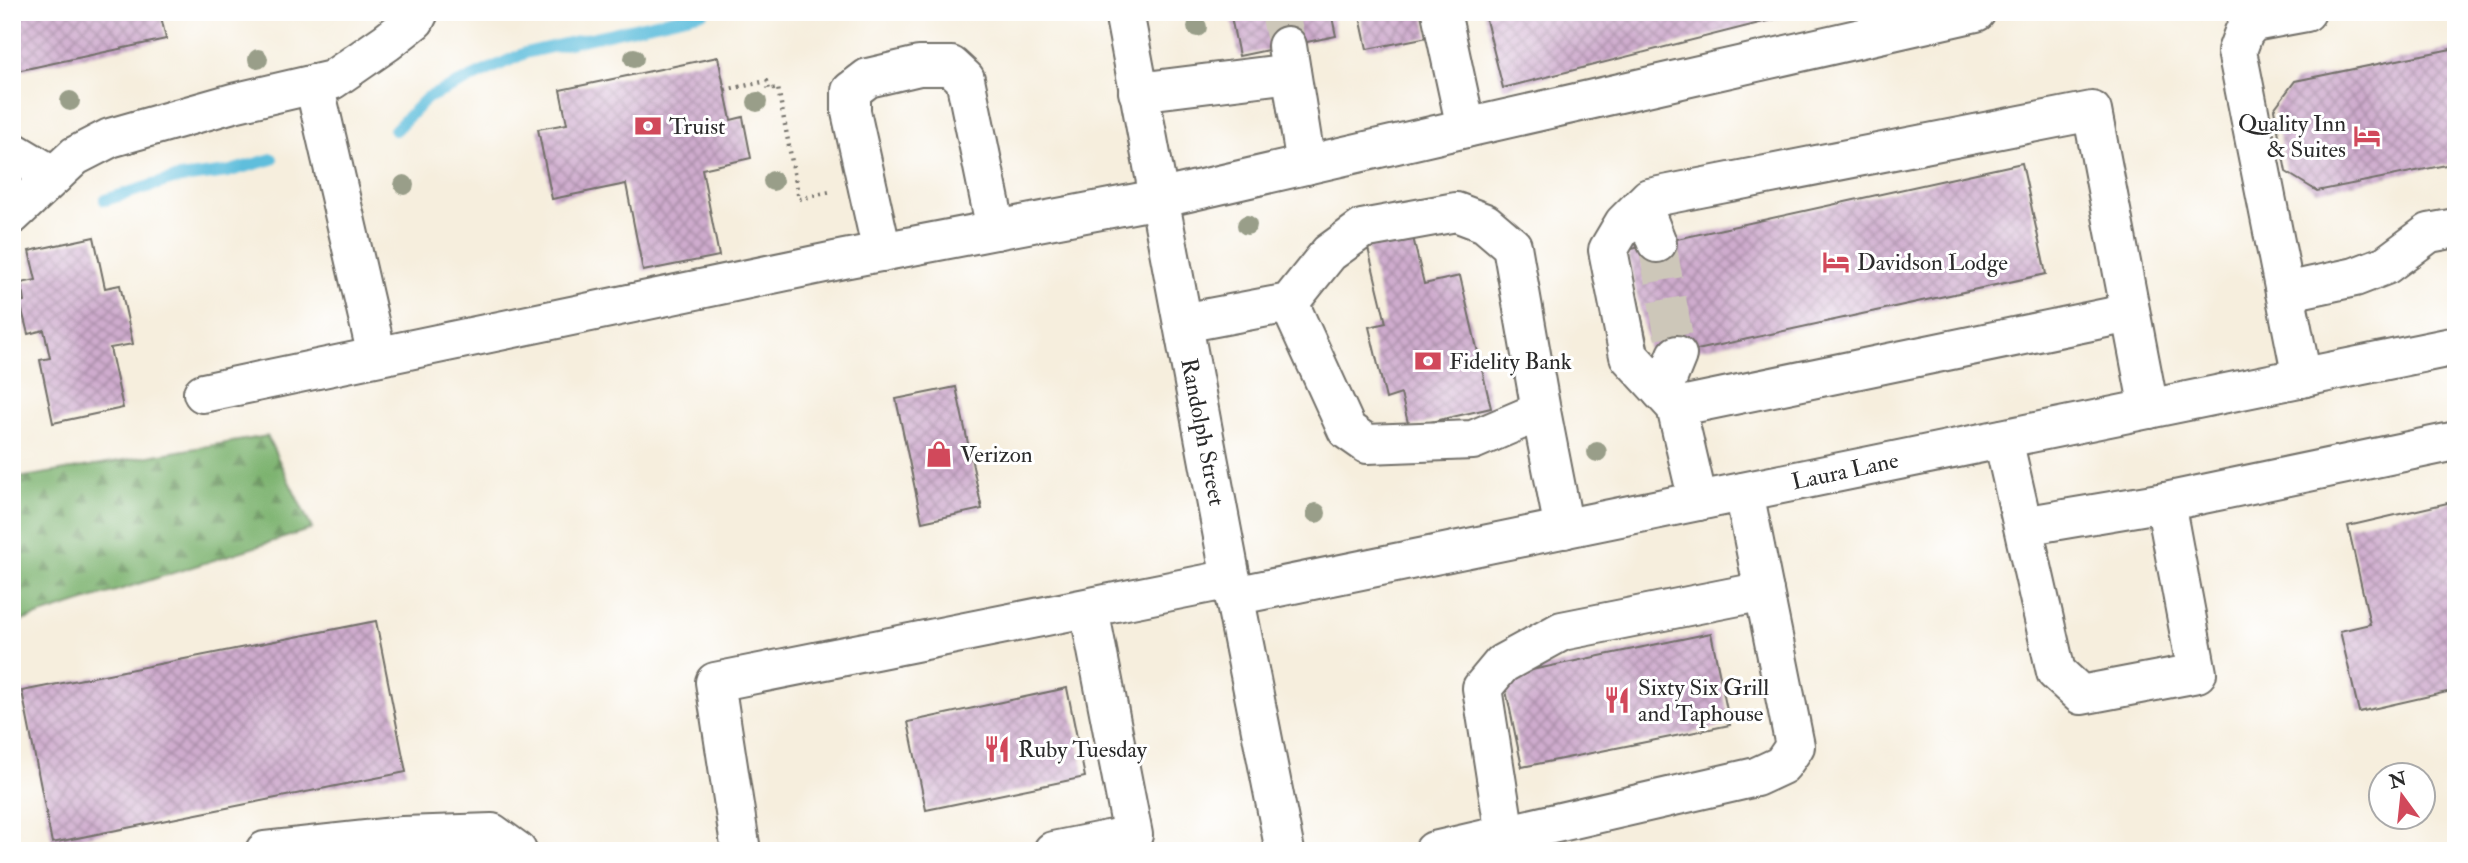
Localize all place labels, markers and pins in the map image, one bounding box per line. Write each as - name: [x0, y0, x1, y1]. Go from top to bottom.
- place label: Quality Inn & Suites: [2238, 109, 2346, 164]
- bank icon: Truist: [633, 111, 663, 141]
- place label: Truist: [669, 112, 726, 141]
- hotel icon: Quality Inn & Suites: [2352, 121, 2382, 151]
- hotel icon: Davidson Lodge: [1821, 247, 1851, 277]
- place label: Davidson Lodge: [1857, 248, 2008, 277]
- bank icon: Fidelity Bank: [1413, 346, 1443, 376]
- place label: Fidelity Bank: [1449, 347, 1572, 376]
- shop icon: Verizon: [924, 439, 954, 469]
- place label: Verizon: [960, 440, 1033, 469]
- place label: Sixty Six Grill and Taphouse: [1638, 673, 1769, 729]
- restaurant icon: Sixty Six Grill and Taphouse: [1602, 685, 1632, 715]
- restaurant icon: Ruby Tuesday: [982, 734, 1012, 764]
- place label: Ruby Tuesday: [1018, 735, 1148, 764]

